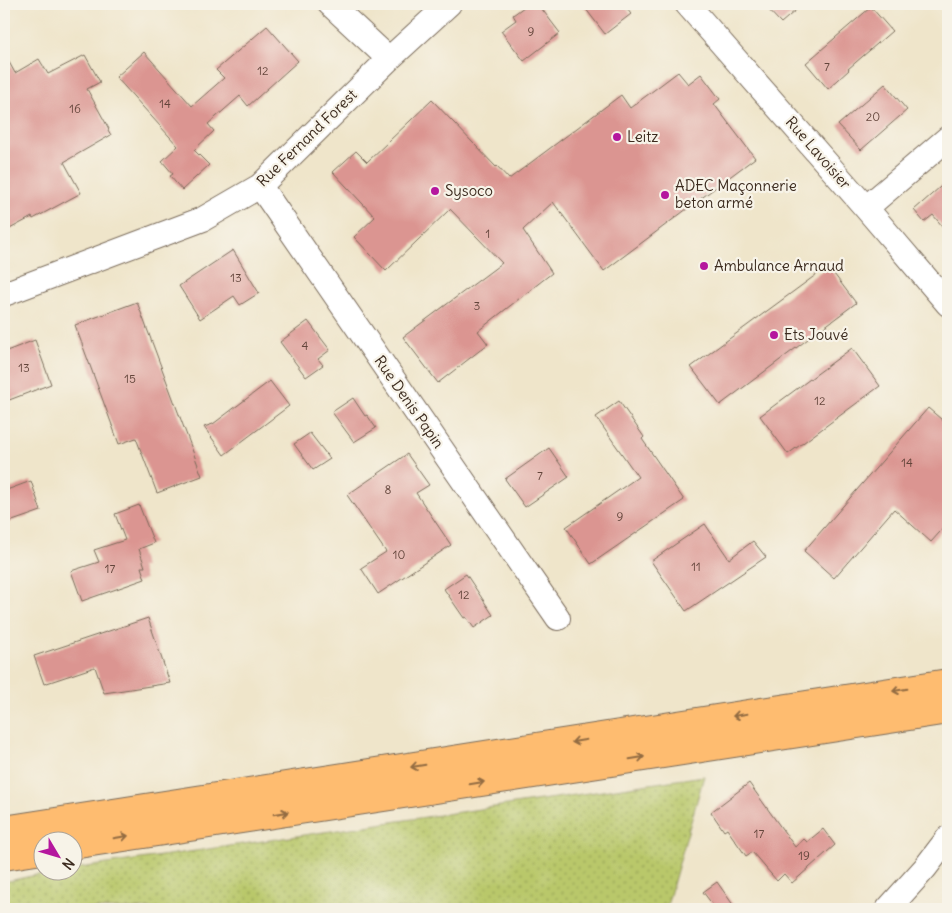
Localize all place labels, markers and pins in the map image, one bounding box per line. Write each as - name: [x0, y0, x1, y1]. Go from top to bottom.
- place label: Leitz: [627, 127, 658, 146]
- marker: Leitz: [611, 131, 623, 143]
- place label: ADEC Maçonnerie beton armé: [675, 176, 797, 212]
- place label: Sysoco: [445, 181, 493, 200]
- marker: Sysoco: [429, 185, 441, 197]
- marker: ADEC Maçonnerie beton armé: [659, 189, 671, 201]
- place label: Ambulance Arnaud: [714, 256, 844, 275]
- marker: Ambulance Arnaud: [698, 260, 710, 272]
- place label: Ets Jouvé: [784, 325, 848, 344]
- marker: Ets Jouvé: [768, 329, 780, 341]

